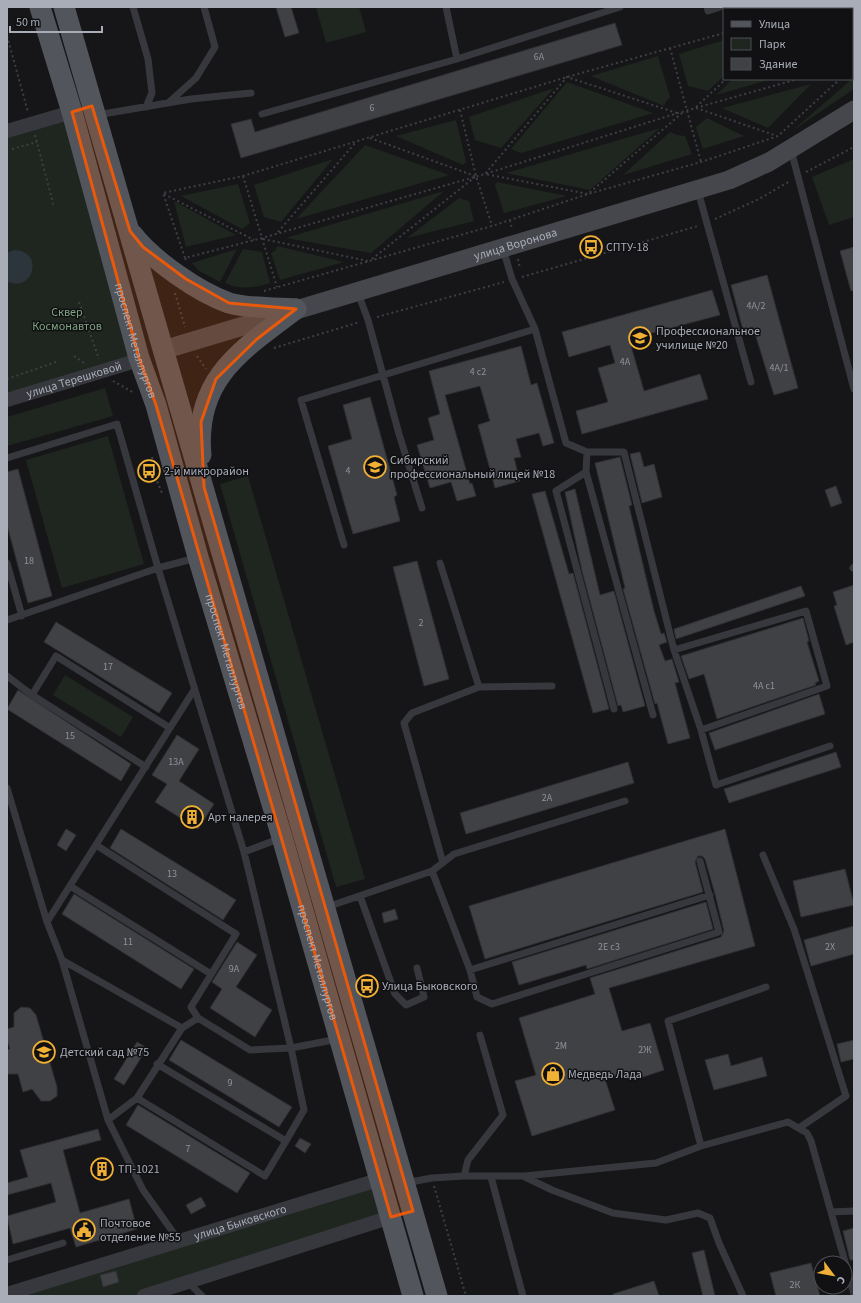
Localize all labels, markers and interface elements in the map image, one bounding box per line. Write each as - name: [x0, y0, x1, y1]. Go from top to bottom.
- scale bar: [10, 8, 102, 34]
- legend: [723, 8, 853, 80]
- text: 50 m: [16, 14, 40, 31]
- text: Улица: [759, 16, 790, 33]
- text: Парк: [759, 36, 785, 53]
- house number: 6А: [534, 50, 545, 64]
- text: Здание: [759, 56, 798, 73]
- house number: 6: [370, 101, 375, 115]
- street label: улица Воронова: [472, 224, 559, 265]
- bus stop icon: СПТУ-18: [578, 234, 604, 260]
- place label: СПТУ-18: [606, 239, 648, 256]
- street label: проспект Металлургов: [110, 281, 161, 400]
- house number: 4А/2: [747, 299, 765, 313]
- park label: Сквер Космонавтов: [32, 304, 102, 335]
- place label: Профессиональное училище №20: [656, 323, 760, 354]
- school or university icon: Профессиональное училище №20: [627, 325, 653, 351]
- house number: 4А: [620, 355, 631, 369]
- street label: улица Терешковой: [24, 357, 124, 402]
- house number: 4А/1: [770, 361, 788, 375]
- house number: 4 с2: [470, 365, 486, 379]
- place label: Сибирский профессиональный лицей №18: [390, 452, 555, 483]
- school or university icon: Сибирский профессиональный лицей №18: [362, 454, 388, 480]
- bus stop icon: 2-й микрорайон: [136, 458, 162, 484]
- place label: 2-й микрорайон: [164, 463, 249, 480]
- house number: 4: [346, 464, 351, 478]
- house number: 18: [24, 554, 34, 568]
- street label: проспект Металлургов: [201, 592, 252, 711]
- house number: 2: [419, 616, 424, 630]
- house number: 17: [103, 660, 113, 674]
- house number: 4А с1: [753, 679, 775, 693]
- house number: 15: [65, 729, 75, 743]
- house number: 13А: [168, 755, 184, 769]
- house number: 2А: [542, 791, 553, 805]
- building icon: Арт налерея: [179, 804, 205, 830]
- place label: Арт налерея: [208, 809, 273, 826]
- house number: 13: [167, 867, 177, 881]
- street label: проспект Металлургов: [293, 902, 342, 1022]
- house number: 11: [123, 935, 133, 949]
- house number: 2Е с3: [598, 940, 620, 954]
- house number: 2Х: [825, 940, 835, 954]
- house number: 9А: [229, 962, 240, 976]
- bus stop icon: Улица Быковского: [354, 973, 380, 999]
- place label: Улица Быковского: [382, 978, 478, 995]
- school or university icon: Детский сад №75: [31, 1039, 57, 1065]
- house number: 2М: [555, 1039, 567, 1053]
- house number: 2Ж: [638, 1043, 652, 1057]
- place label: Детский сад №75: [60, 1044, 149, 1061]
- shop icon: Медведь Лада: [540, 1061, 566, 1087]
- place label: Медведь Лада: [568, 1066, 642, 1083]
- house number: 9: [228, 1076, 233, 1090]
- house number: 7: [186, 1142, 191, 1156]
- building icon: ТП-1021: [89, 1156, 115, 1182]
- place label: ТП-1021: [118, 1161, 160, 1178]
- street label: улица Быковского: [192, 1200, 289, 1245]
- place label: Почтовое отделение №55: [100, 1215, 181, 1246]
- public building icon: Почтовое отделение №55: [71, 1217, 97, 1243]
- north arrow: [813, 1255, 853, 1295]
- text: С: [833, 1273, 849, 1287]
- house number: 2К: [790, 1278, 801, 1292]

